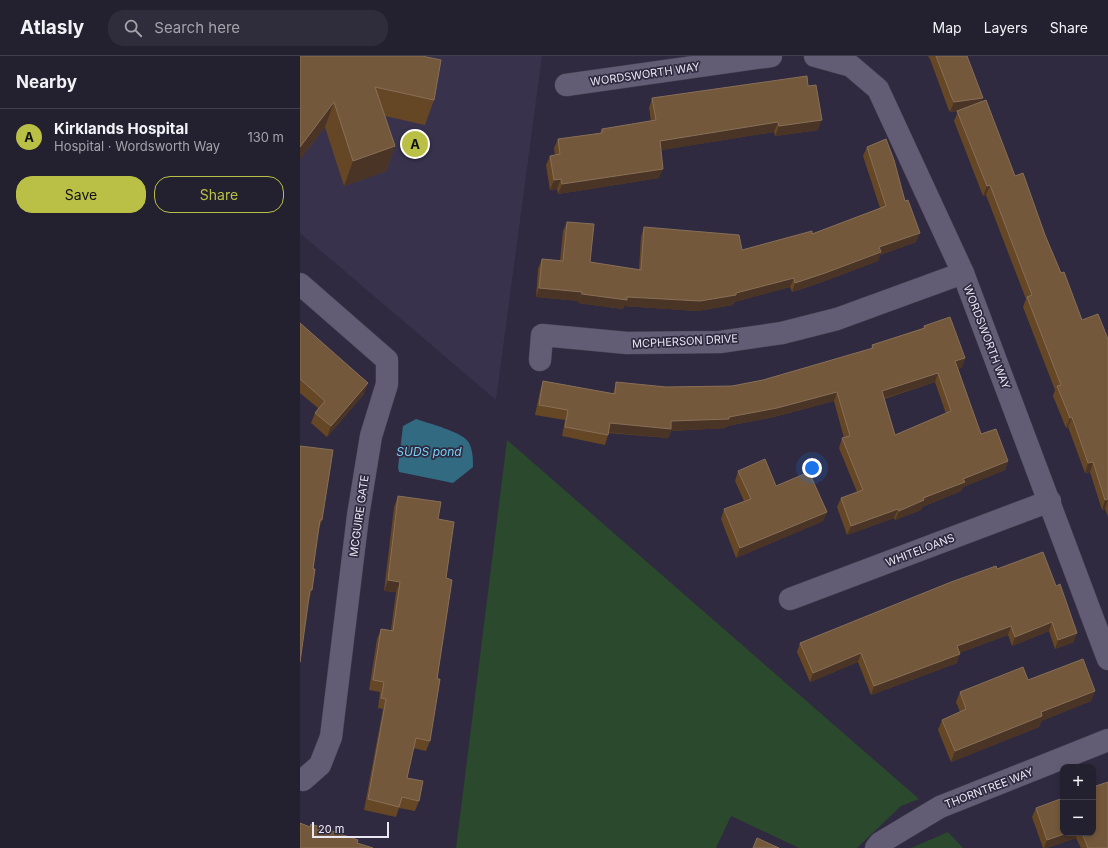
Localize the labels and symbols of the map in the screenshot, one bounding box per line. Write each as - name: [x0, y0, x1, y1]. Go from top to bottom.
- street label: WORDSWORTH WAY: [589, 59, 701, 89]
- pin: A: [402, 129, 428, 159]
- street label: WORDSWORTH WAY: [961, 283, 1014, 392]
- street label: MCPHERSON DRIVE: [632, 331, 738, 351]
- water label: SUDS pond: [396, 444, 462, 459]
- your location: [802, 458, 822, 478]
- street label: MCGUIRE GATE: [346, 474, 372, 558]
- street label: WHITELOANS: [884, 530, 956, 570]
- street label: THORNTREE WAY: [943, 764, 1036, 811]
- scale bar: [312, 820, 389, 839]

